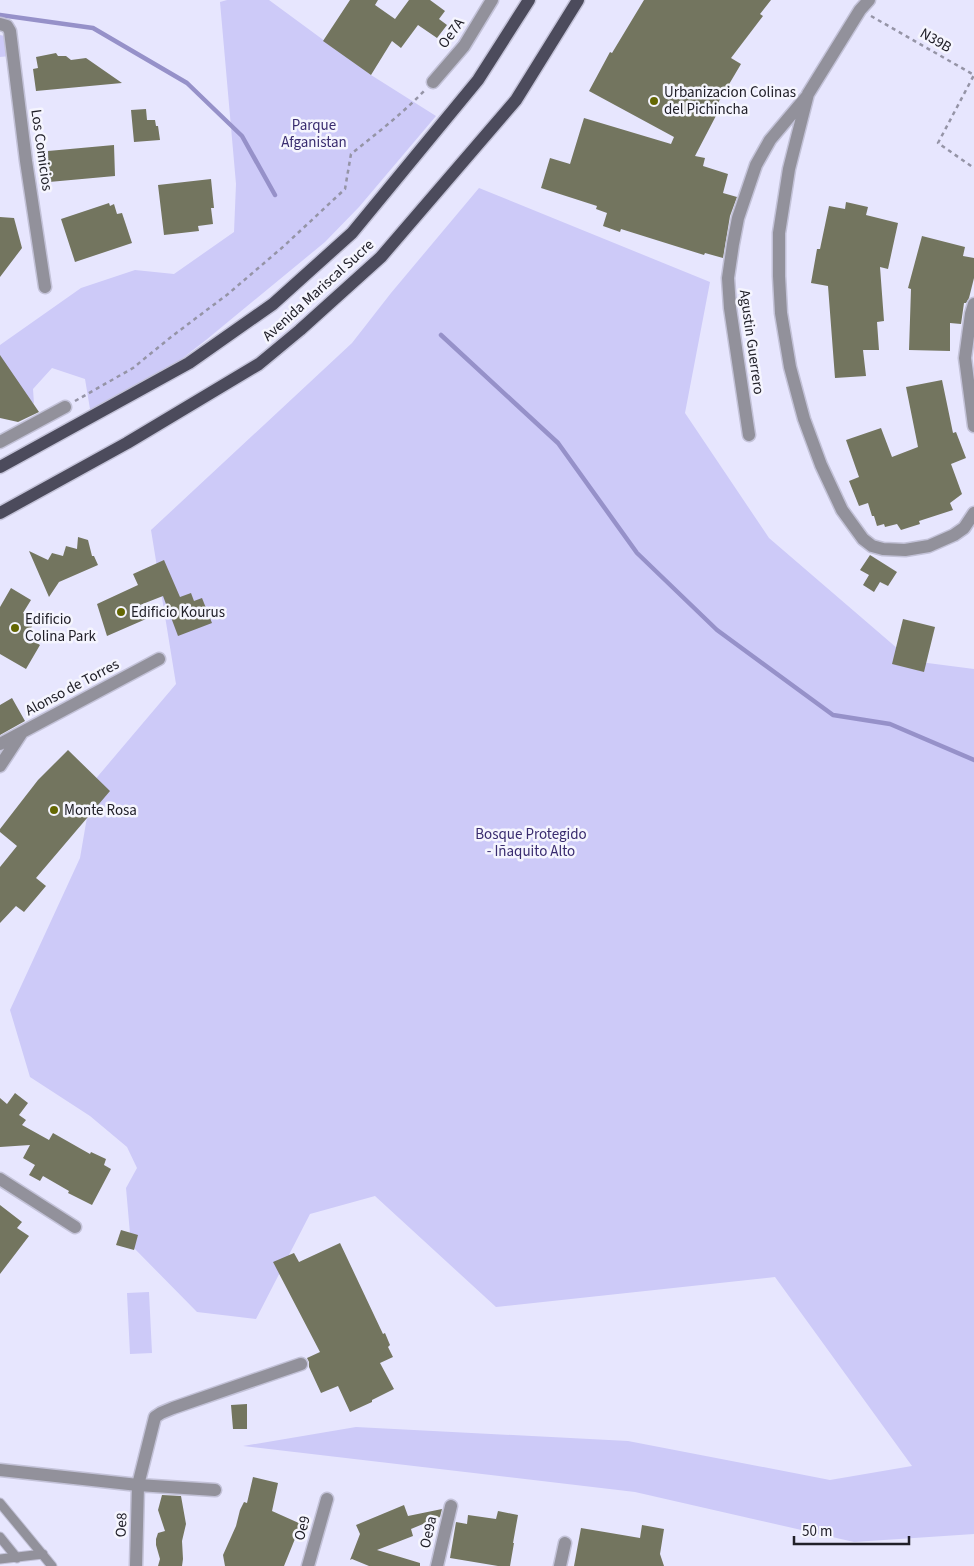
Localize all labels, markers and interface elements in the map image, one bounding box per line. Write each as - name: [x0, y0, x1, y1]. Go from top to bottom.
- street label: Oe7A: [433, 13, 470, 53]
- street label: N39B: [916, 23, 956, 58]
- place label: Urbanizacion Colinas del Pichincha: [664, 82, 796, 120]
- marker: Urbanizacion Colinas del Pichincha: [648, 95, 660, 107]
- street label: Los Comicios: [25, 108, 58, 192]
- park label: Parque Afganistan: [281, 115, 347, 153]
- street label: Avenida Mariscal Sucre: [258, 235, 379, 346]
- street label: Agustin Guerrero: [734, 288, 769, 396]
- place label: Edificio Kourus: [131, 602, 225, 623]
- marker: Edificio Kourus: [115, 606, 127, 618]
- place label: Edificio Colina Park: [25, 609, 97, 647]
- marker: Edificio Colina Park: [9, 622, 21, 634]
- street label: Alonso de Torres: [22, 654, 123, 721]
- place label: Monte Rosa: [64, 800, 137, 821]
- marker: Monte Rosa: [48, 804, 60, 816]
- park label: Bosque Protegido - Iñaquito Alto: [475, 824, 587, 862]
- street label: Oe8: [111, 1512, 132, 1538]
- street label: Oe9: [289, 1513, 316, 1543]
- street label: Oe9a: [415, 1514, 442, 1550]
- scale bar: [794, 1514, 909, 1546]
- text: 50 m: [802, 1521, 832, 1542]

